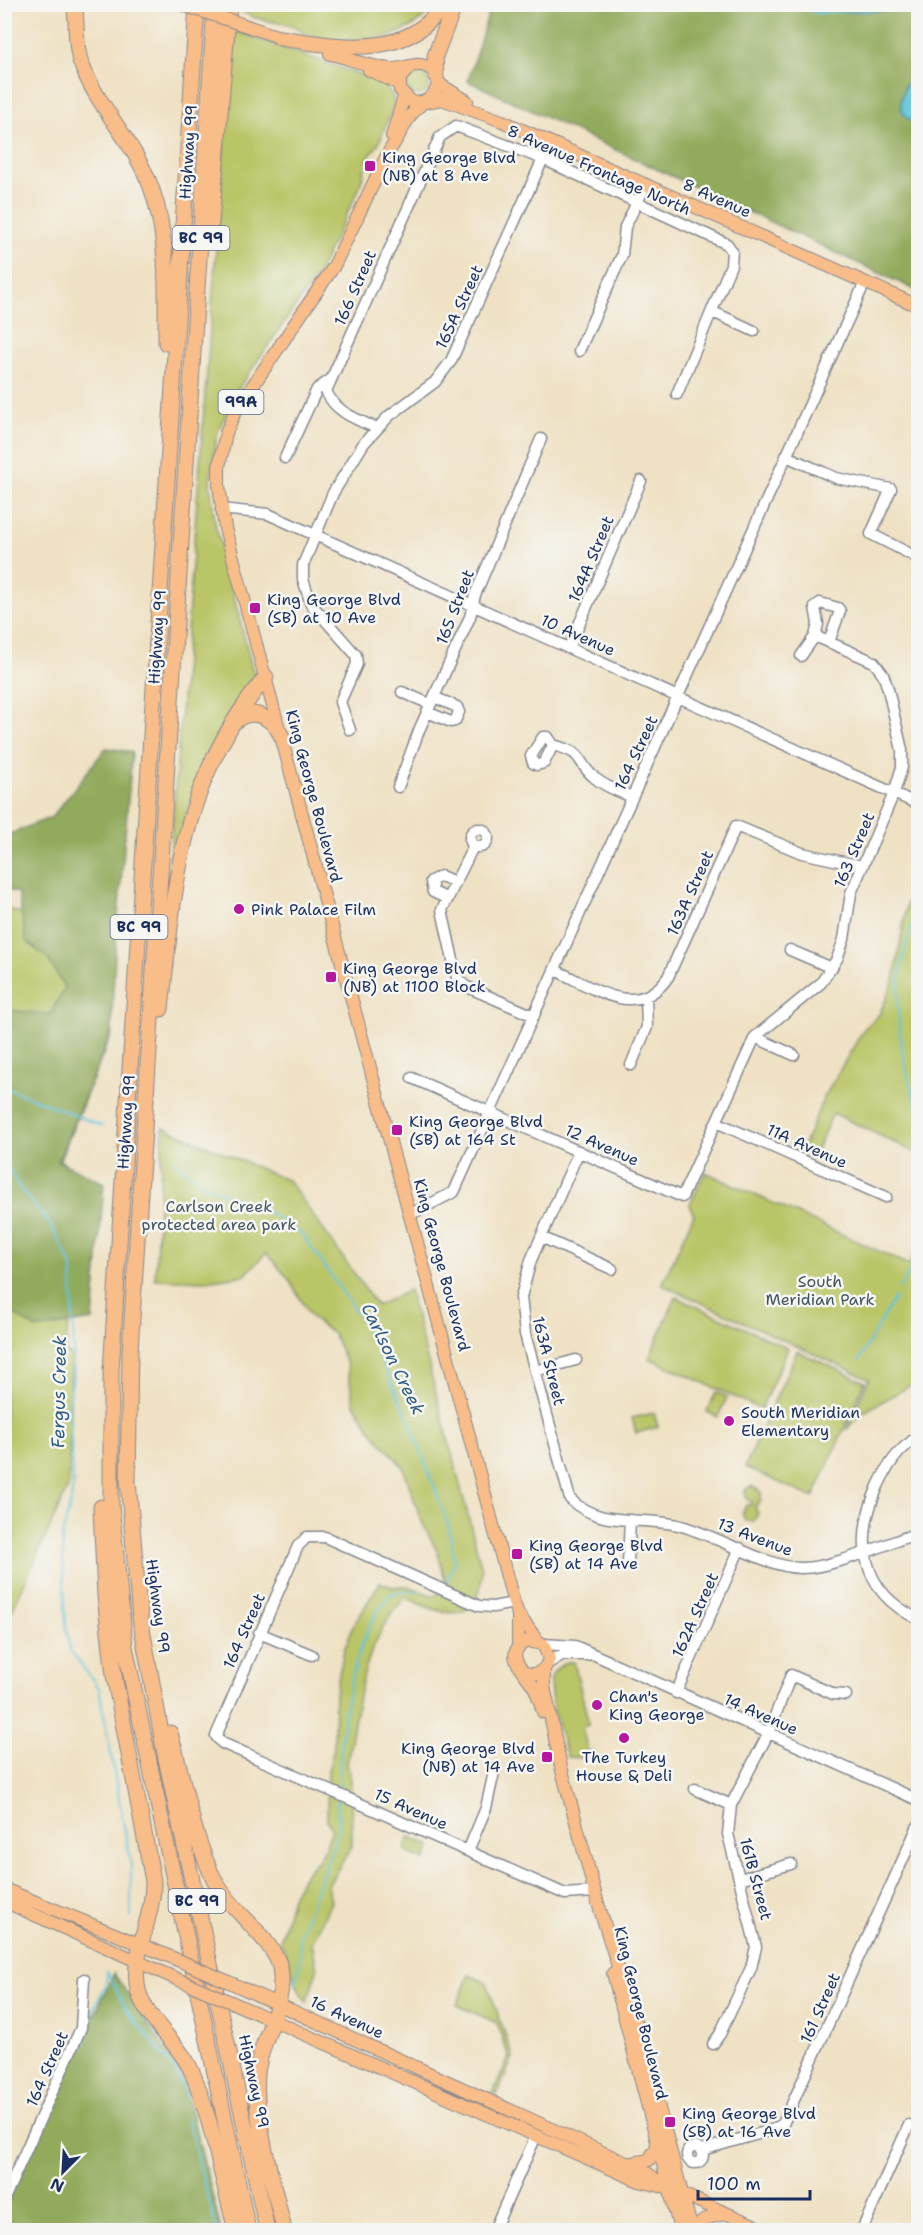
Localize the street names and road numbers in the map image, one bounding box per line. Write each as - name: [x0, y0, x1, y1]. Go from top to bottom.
- street label: Highway 99: [174, 104, 202, 200]
- street label: 8 Avenue Frontage North: [504, 120, 694, 220]
- street label: 8 Avenue: [679, 174, 755, 222]
- road number: BC 99: [172, 226, 230, 250]
- street label: 166 Street: [329, 247, 381, 329]
- street label: 165A Street: [430, 262, 488, 352]
- road number: 99A: [218, 390, 264, 414]
- street label: 164A Street: [563, 513, 619, 605]
- street label: 165 Street: [431, 566, 479, 648]
- street label: Highway 99: [143, 589, 171, 685]
- street label: 10 Avenue: [537, 609, 619, 661]
- street label: King George Boulevard: [281, 707, 347, 885]
- street label: 164 Street: [609, 712, 663, 794]
- street label: 163 Street: [829, 809, 879, 891]
- street label: 163A Street: [662, 847, 718, 939]
- road number: BC 99: [110, 915, 168, 939]
- street label: Highway 99: [112, 1074, 140, 1170]
- street label: 12 Avenue: [562, 1119, 642, 1171]
- street label: 11A Avenue: [764, 1119, 850, 1173]
- street label: King George Boulevard: [409, 1176, 475, 1354]
- street label: 163A Street: [528, 1314, 570, 1408]
- street label: 13 Avenue: [714, 1513, 796, 1561]
- street label: Highway 99: [141, 1558, 175, 1654]
- street label: 162A Street: [667, 1569, 723, 1661]
- street label: 164 Street: [218, 1590, 270, 1672]
- street label: 14 Avenue: [721, 1688, 801, 1740]
- street label: 15 Avenue: [371, 1784, 451, 1834]
- street label: 161B Street: [735, 1835, 777, 1923]
- road number: BC 99: [168, 1889, 226, 1913]
- street label: King George Boulevard: [609, 1924, 673, 2102]
- street label: 161 Street: [795, 1969, 845, 2047]
- street label: 16 Avenue: [307, 1991, 387, 2043]
- street label: 164 Street: [21, 2028, 73, 2110]
- street label: Highway 99: [234, 2032, 274, 2130]

